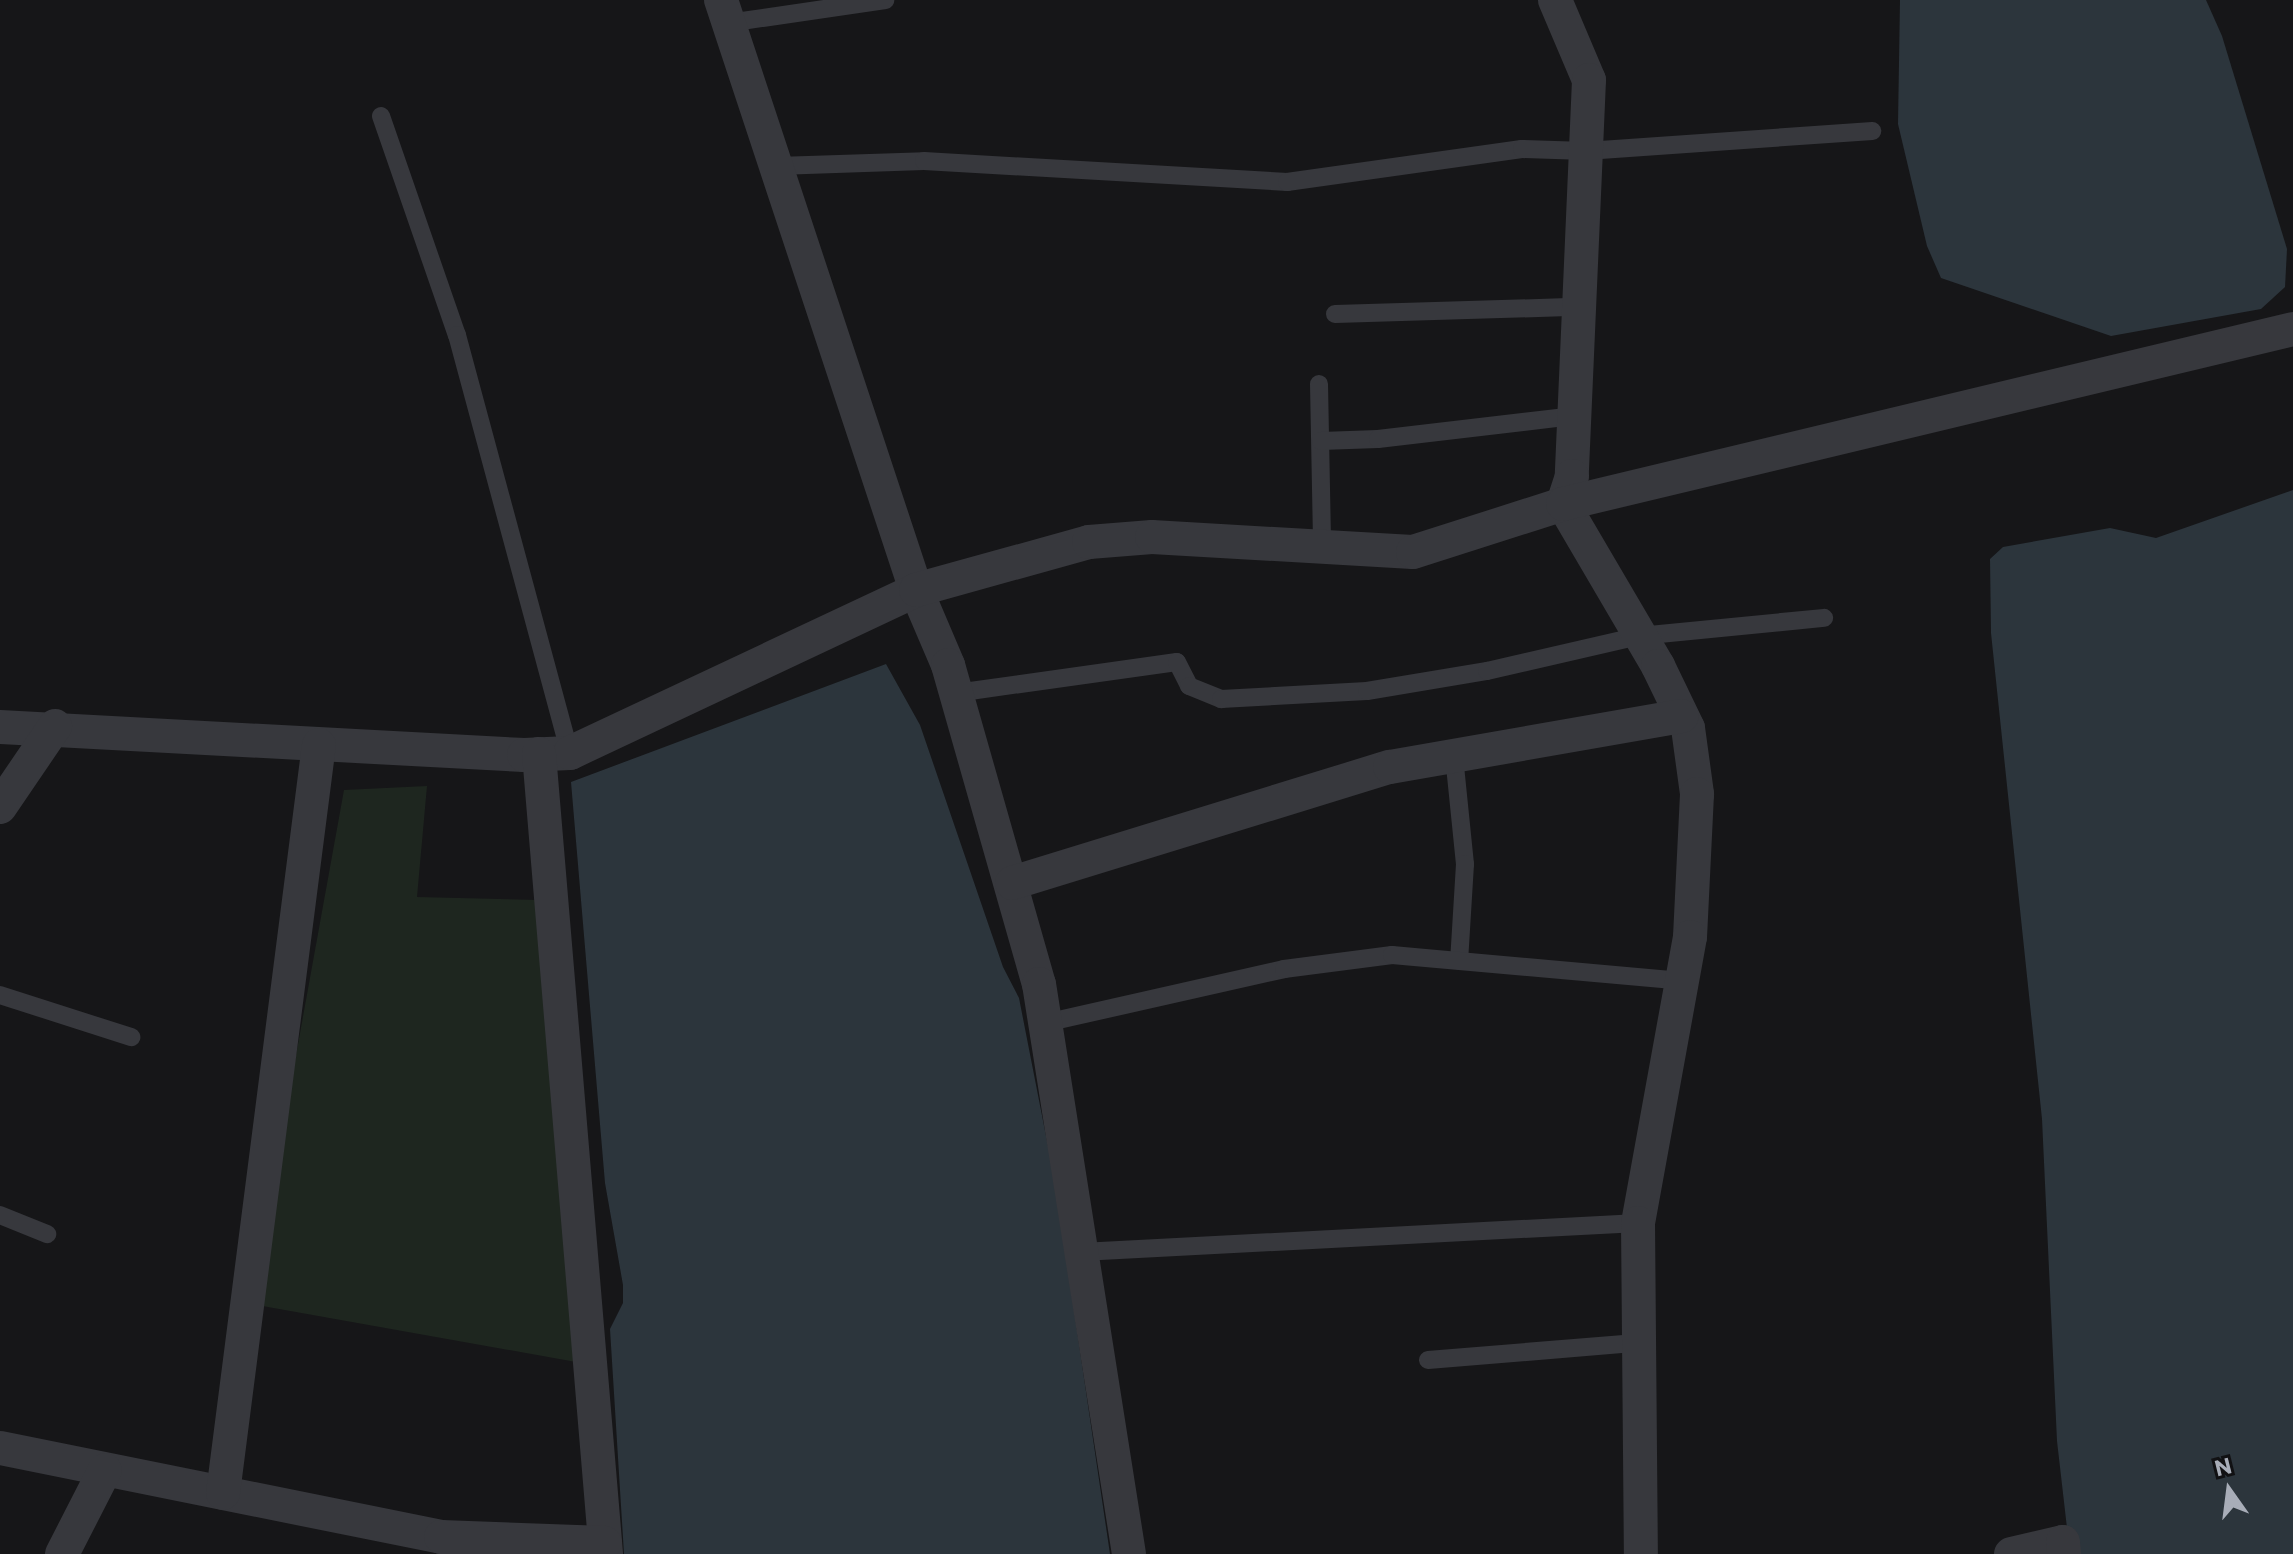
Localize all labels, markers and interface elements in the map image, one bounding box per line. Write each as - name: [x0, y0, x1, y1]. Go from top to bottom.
- north arrow: [2189, 1450, 2269, 1530]
- text: N: [2212, 1451, 2234, 1481]

